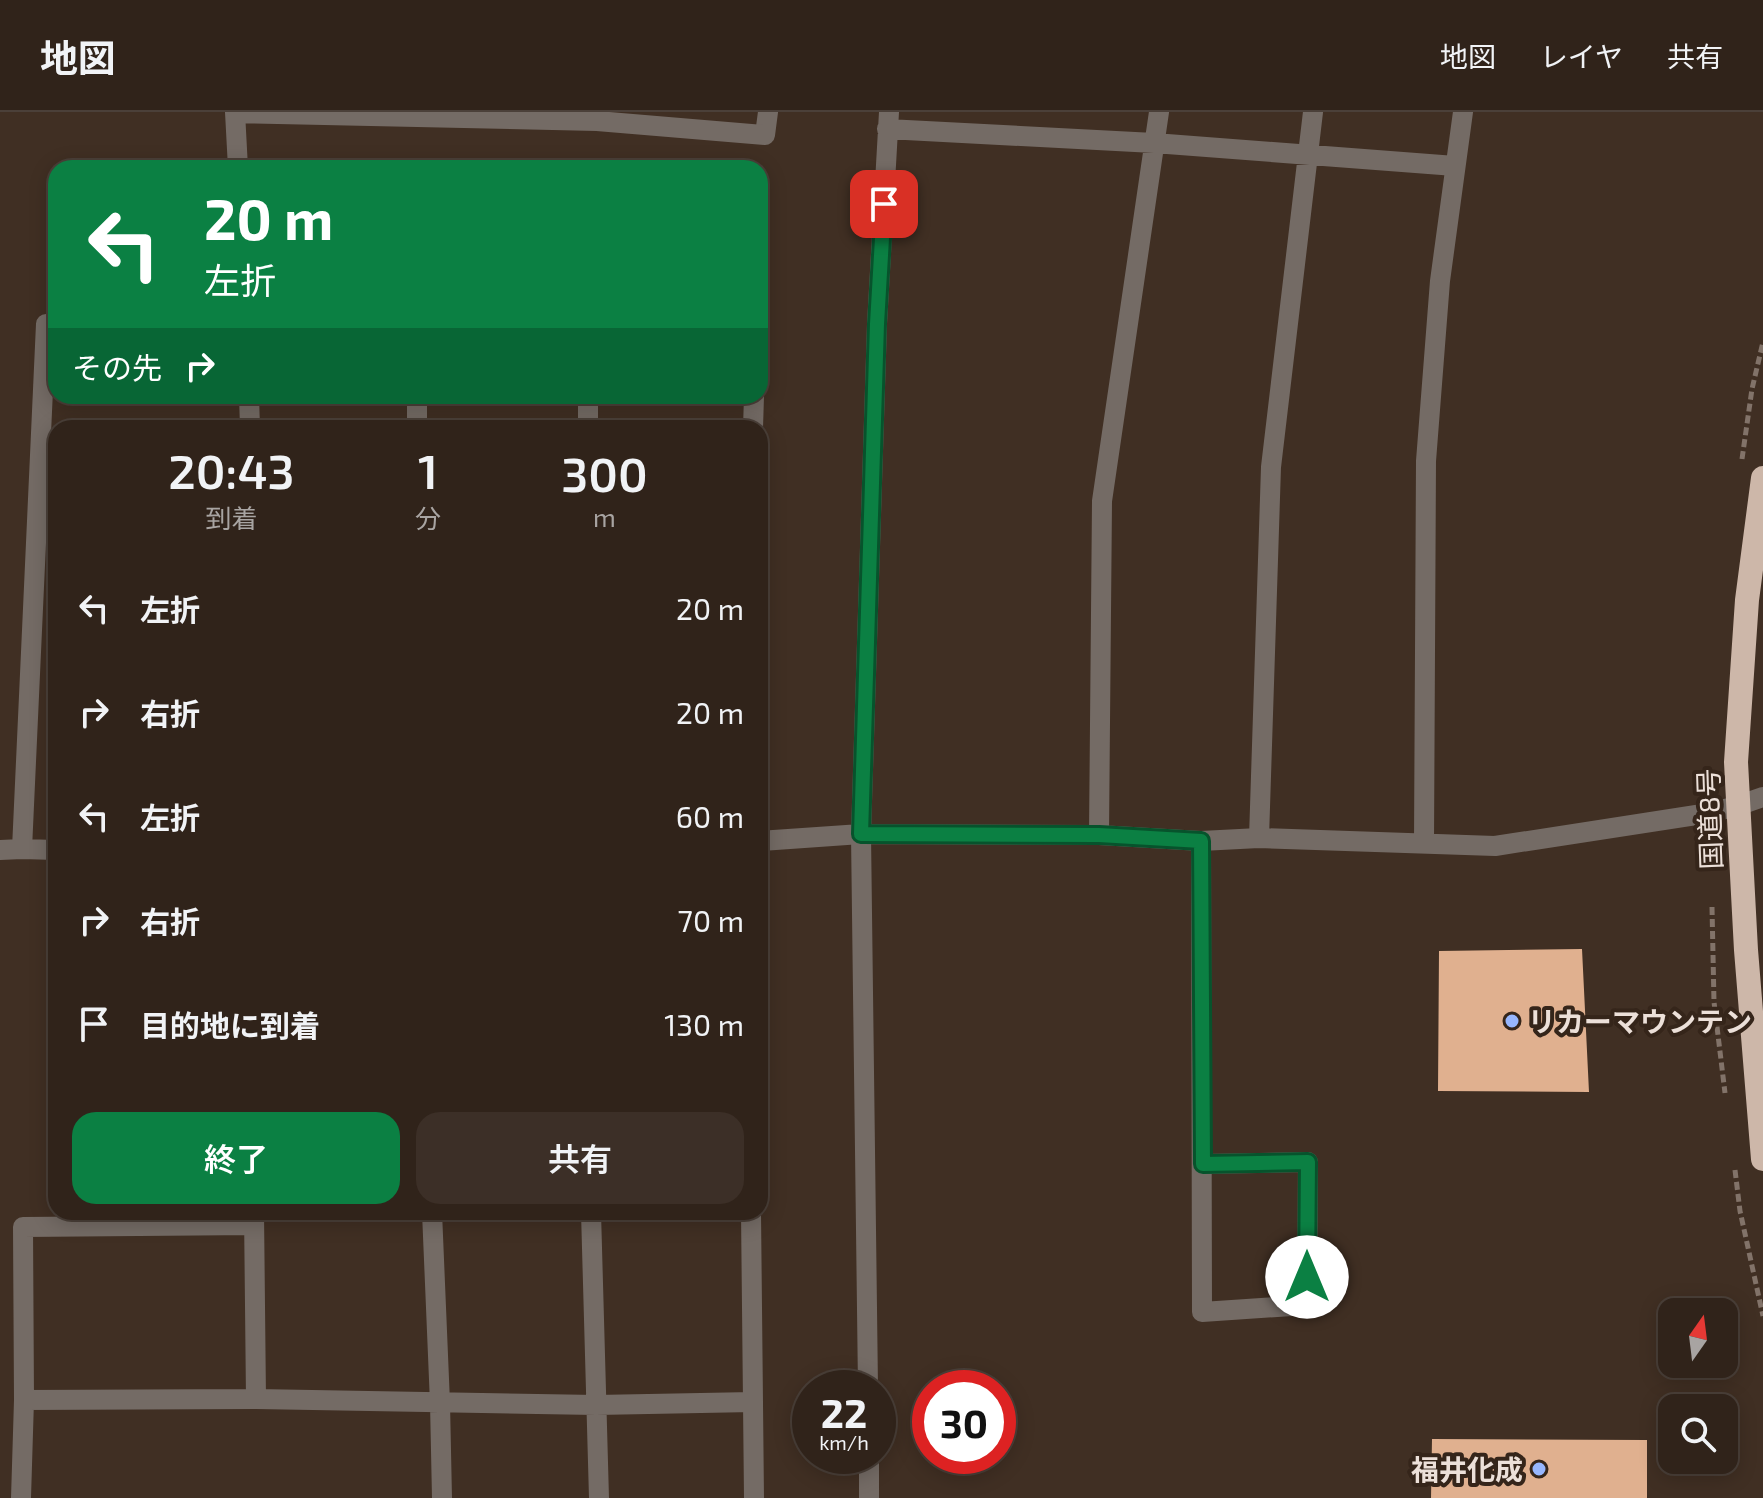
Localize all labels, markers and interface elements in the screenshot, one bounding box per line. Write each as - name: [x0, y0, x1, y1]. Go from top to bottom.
- text: 地図: [40, 34, 116, 80]
- text: 地図: [1440, 39, 1496, 73]
- text: レイヤ: [1540, 39, 1623, 73]
- text: 共有: [1667, 39, 1723, 73]
- pin: [850, 170, 918, 238]
- icon: arrive: [862, 182, 906, 226]
- text: 20 m: [204, 184, 333, 251]
- icon: left: [72, 192, 176, 296]
- text: 左折: [204, 258, 276, 301]
- icon: right: [178, 344, 222, 388]
- text: その先: [72, 349, 162, 385]
- text: 20:43: [168, 441, 295, 499]
- text: 1: [418, 441, 438, 499]
- text: 300: [561, 444, 648, 502]
- text: m: [593, 501, 616, 532]
- text: 到着: [205, 502, 257, 533]
- text: 分: [415, 502, 441, 533]
- icon: left: [72, 586, 116, 630]
- text: 20 m: [676, 590, 744, 626]
- text: 左折: [140, 591, 200, 627]
- icon: right: [72, 690, 116, 734]
- text: 20 m: [676, 694, 744, 730]
- text: 右折: [140, 695, 200, 731]
- street label: 国道8号: [1690, 768, 1728, 870]
- icon: left: [72, 794, 116, 838]
- text: 60 m: [676, 798, 744, 834]
- text: 左折: [140, 799, 200, 835]
- icon: right: [72, 898, 116, 942]
- text: 70 m: [678, 902, 744, 938]
- text: 右折: [140, 903, 200, 939]
- icon: arrive: [72, 1002, 116, 1046]
- place label: リカーマウンテン: [1528, 1004, 1752, 1038]
- text: 130 m: [664, 1006, 744, 1042]
- text: 目的地に到着: [140, 1007, 320, 1043]
- marker: リカーマウンテン: [1503, 1012, 1521, 1030]
- button: 終了: [72, 1112, 400, 1204]
- button: 共有: [416, 1112, 744, 1204]
- position arrow: [1265, 1235, 1349, 1319]
- north arrow: [1658, 1298, 1738, 1378]
- map controls: [1658, 1298, 1738, 1474]
- speed limit sign: 30: [912, 1370, 1016, 1474]
- text: 22: [821, 1388, 867, 1436]
- button: search: [1658, 1394, 1738, 1474]
- text: km/h: [819, 1430, 869, 1454]
- place label: 福井化成: [1411, 1452, 1523, 1486]
- marker: 福井化成: [1530, 1460, 1548, 1478]

